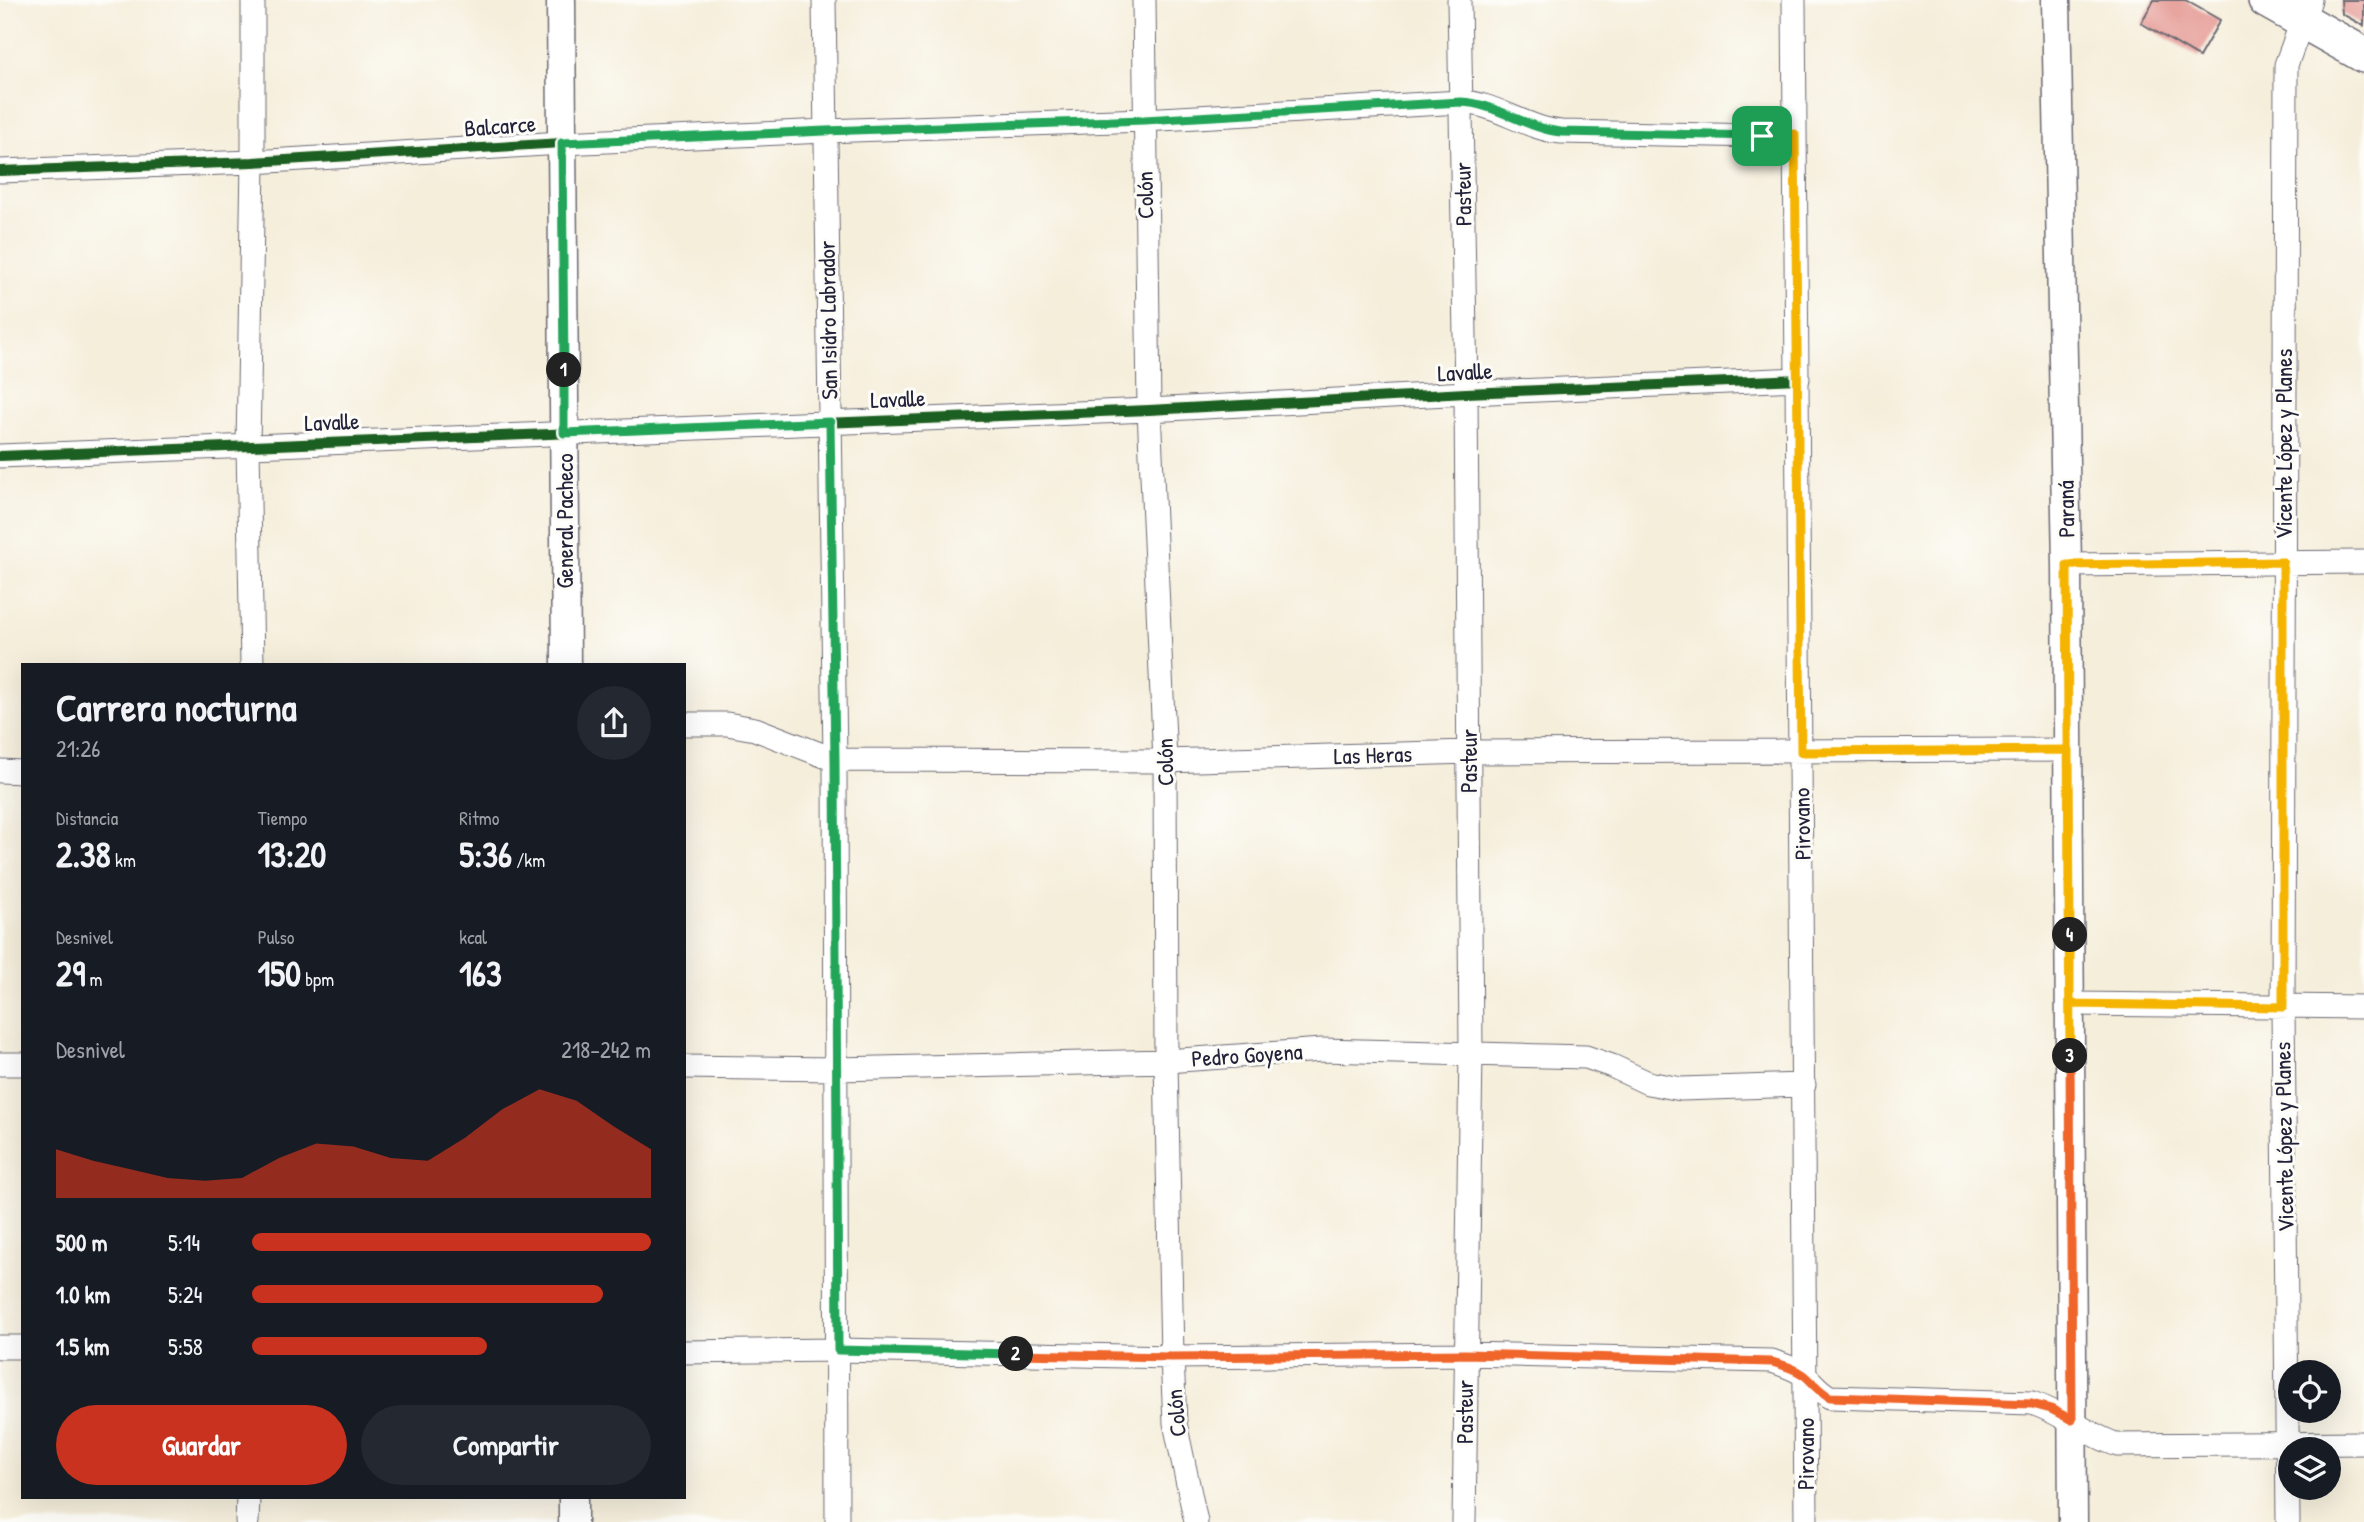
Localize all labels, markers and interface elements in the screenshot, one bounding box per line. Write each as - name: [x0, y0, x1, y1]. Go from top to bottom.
- pin: [1732, 106, 1792, 166]
- street label: Balcarce: [463, 108, 537, 143]
- icon: arrive: [1743, 117, 1781, 155]
- street label: Pasteur: [1446, 162, 1479, 226]
- street label: Colón: [1129, 171, 1160, 219]
- street label: San Isidro Labrador: [811, 240, 844, 400]
- street label: Vicente López y Planes: [2268, 349, 2299, 539]
- pin: 1: [546, 352, 582, 388]
- street label: Lavalle: [1437, 355, 1493, 388]
- text: 1: [560, 356, 567, 382]
- street label: Lavalle: [870, 382, 926, 415]
- street label: Lavalle: [304, 405, 360, 438]
- street label: General Pacheco: [549, 453, 580, 589]
- street label: Paraná: [2050, 480, 2081, 538]
- text: Carrera nocturna: [56, 681, 297, 733]
- button: share: [577, 686, 651, 760]
- street label: Pasteur: [1453, 729, 1484, 793]
- text: 21:26: [56, 733, 100, 764]
- street label: Colón: [1149, 738, 1180, 786]
- street label: Las Heras: [1333, 738, 1413, 771]
- street label: Pirovano: [1785, 788, 1818, 860]
- text: Distancia: [56, 805, 118, 831]
- text: Tiempo: [258, 805, 307, 831]
- text: Ritmo: [459, 805, 499, 831]
- text: 2.38: [56, 831, 111, 878]
- text: 13:20: [258, 831, 326, 878]
- text: 5:36: [459, 831, 512, 878]
- text: km: [111, 847, 136, 873]
- text: /km: [512, 847, 545, 873]
- pin: 4: [2052, 918, 2088, 953]
- text: 4: [2066, 921, 2073, 947]
- text: Desnivel: [56, 924, 113, 950]
- text: Pulso: [258, 924, 294, 950]
- text: kcal: [459, 924, 487, 950]
- text: 29: [56, 950, 85, 997]
- text: 150: [258, 950, 301, 997]
- text: 163: [459, 950, 502, 997]
- text: m: [85, 966, 103, 992]
- text: bpm: [301, 966, 334, 992]
- text: Desnivel: [56, 1034, 125, 1065]
- text: 218–242 m: [561, 1034, 651, 1065]
- street label: Pedro Goyena: [1190, 1035, 1304, 1074]
- pin: 3: [2052, 1038, 2088, 1074]
- street label: Vicente López y Planes: [2266, 1041, 2301, 1233]
- text: 3: [2065, 1042, 2074, 1068]
- text: 500 m: [56, 1227, 107, 1258]
- text: 5:14: [168, 1227, 200, 1258]
- text: 1.0 km: [56, 1279, 110, 1310]
- text: 5:24: [168, 1279, 202, 1310]
- text: 1.5 km: [56, 1331, 109, 1362]
- text: 5:58: [168, 1331, 203, 1362]
- pin: 2: [998, 1336, 1034, 1372]
- text: 2: [1011, 1340, 1020, 1366]
- map controls: [2278, 1360, 2341, 1500]
- button: locate: [2278, 1360, 2341, 1423]
- street label: Pasteur: [1449, 1380, 1480, 1444]
- street label: Colón: [1158, 1388, 1193, 1438]
- button: Guardar: [56, 1405, 347, 1485]
- button: Compartir: [361, 1405, 651, 1485]
- street label: Pirovano: [1790, 1418, 1821, 1490]
- button: layers: [2278, 1437, 2341, 1500]

